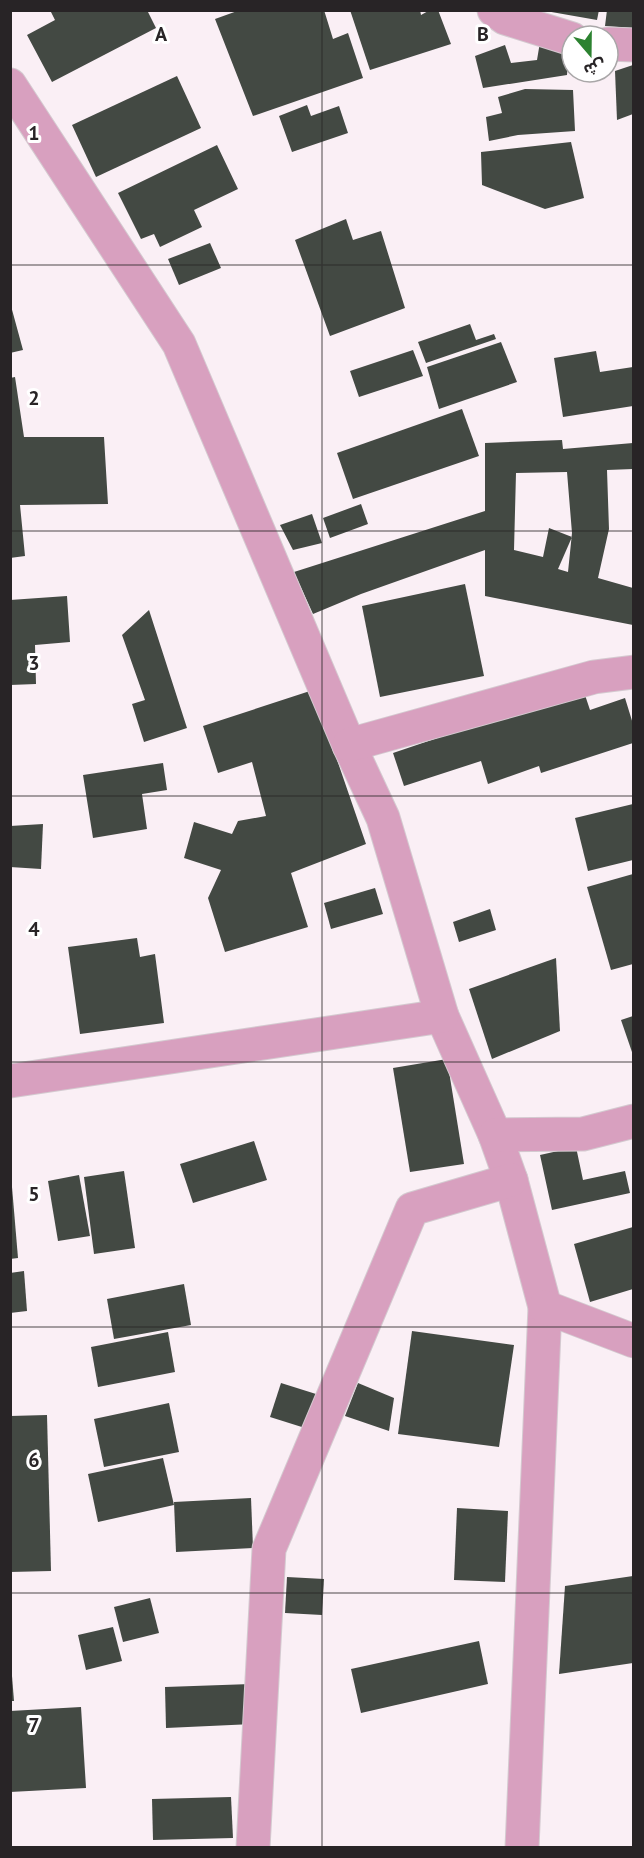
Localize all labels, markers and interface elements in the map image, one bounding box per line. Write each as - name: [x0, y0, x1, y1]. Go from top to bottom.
- text: A: [155, 21, 168, 47]
- text: B: [477, 21, 489, 47]
- north arrow: [560, 24, 620, 84]
- text: ش: [581, 55, 609, 81]
- text: 1: [28, 120, 40, 146]
- text: 2: [28, 385, 40, 411]
- text: 3: [28, 650, 40, 676]
- text: 4: [28, 916, 40, 942]
- text: 5: [28, 1181, 40, 1207]
- text: 6: [28, 1447, 40, 1473]
- text: 7: [28, 1712, 40, 1738]

